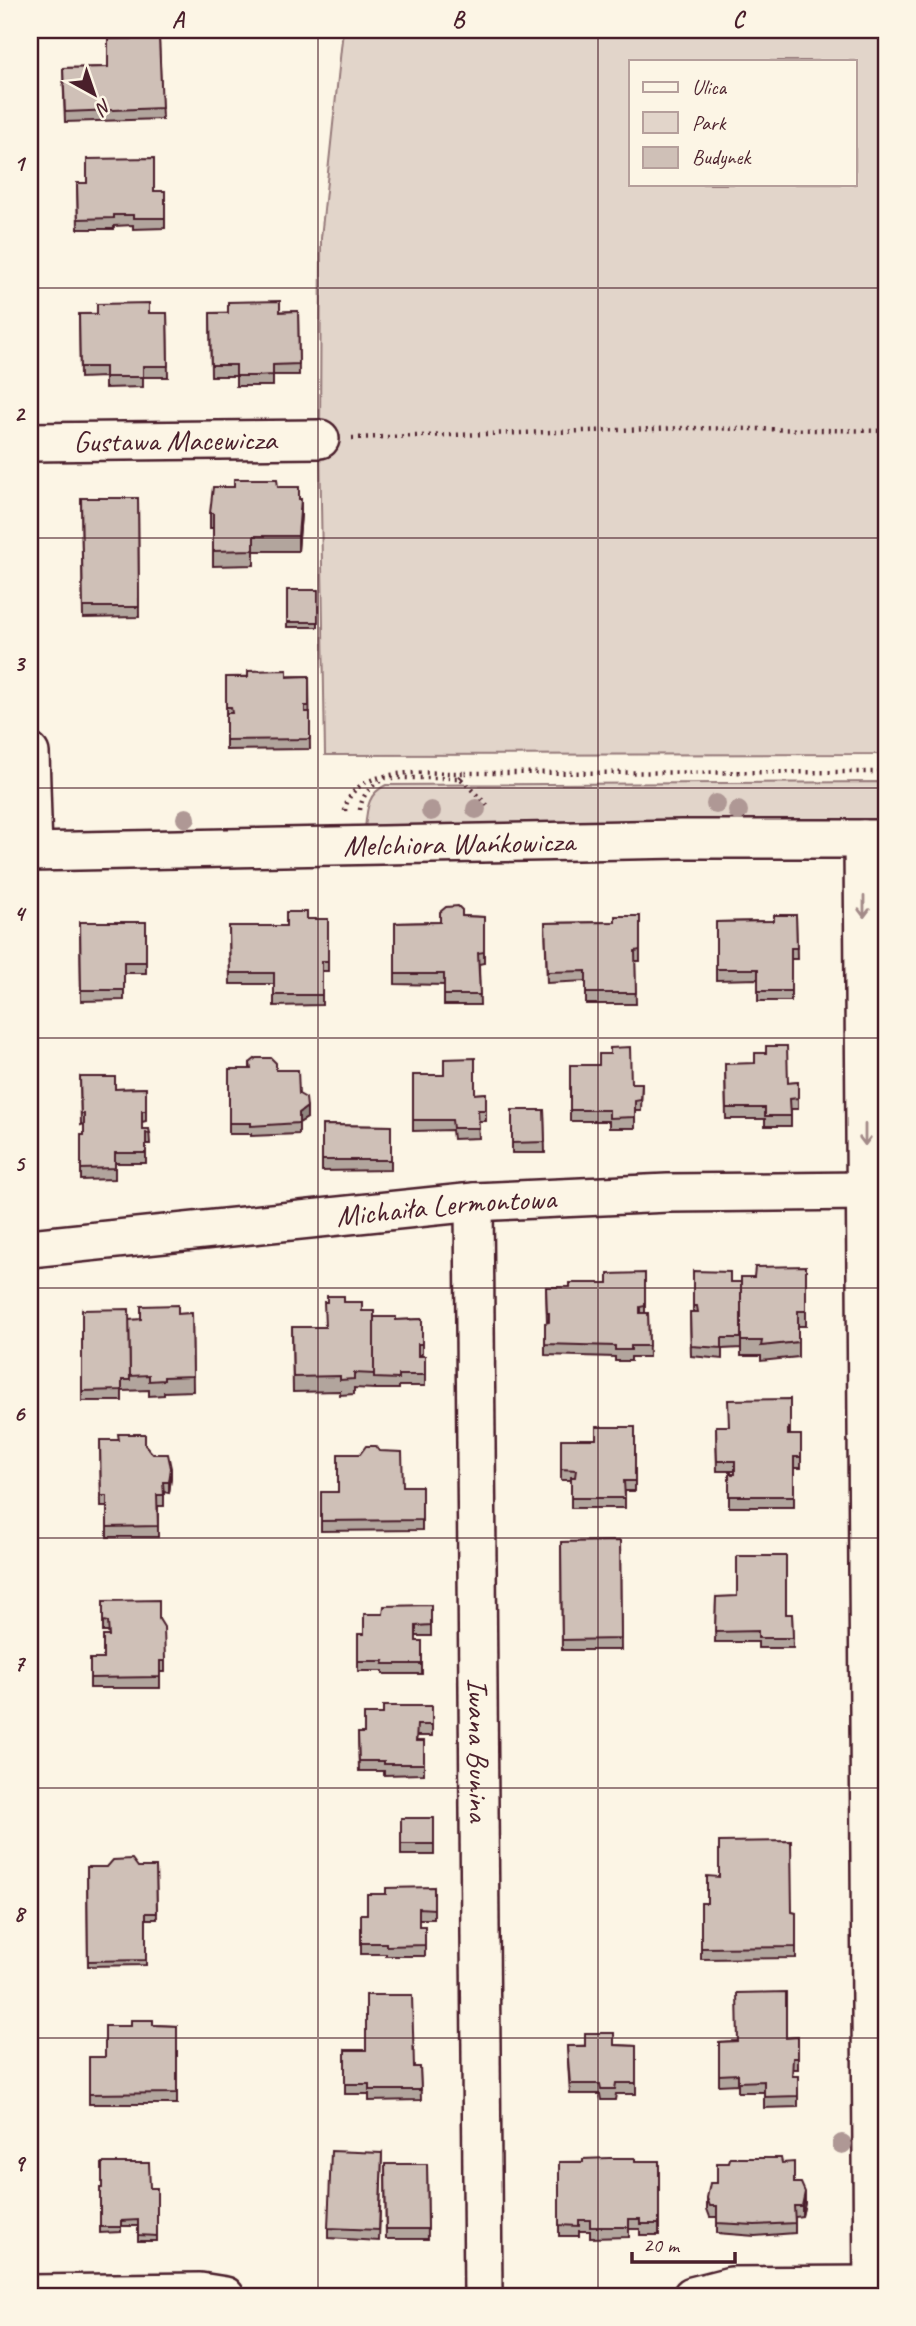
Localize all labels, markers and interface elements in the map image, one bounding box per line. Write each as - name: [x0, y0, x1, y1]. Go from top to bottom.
- text: A: [172, 5, 186, 34]
- text: B: [452, 5, 466, 34]
- text: C: [733, 5, 747, 34]
- north arrow: [60, 60, 130, 130]
- legend: [629, 60, 856, 186]
- text: Ulica: [692, 74, 728, 100]
- text: N: [90, 93, 117, 121]
- text: Park: [692, 110, 727, 136]
- text: Budynek: [692, 144, 752, 170]
- text: 1: [14, 149, 27, 178]
- text: 2: [14, 399, 27, 428]
- street label: Gustawa Macewicza: [73, 420, 279, 461]
- text: 3: [14, 649, 27, 678]
- street label: Melchiora Wańkowicza: [343, 822, 578, 865]
- one-way arrow: [857, 895, 870, 918]
- text: 4: [14, 899, 27, 928]
- one-way arrow: [858, 1123, 872, 1146]
- text: 5: [14, 1149, 26, 1178]
- street label: Michaiła Lermontowa: [334, 1179, 559, 1235]
- text: 6: [14, 1399, 27, 1428]
- text: 7: [14, 1649, 27, 1678]
- street label: Iwana Bunina: [459, 1678, 498, 1824]
- text: 8: [14, 1899, 27, 1928]
- text: 9: [14, 2149, 27, 2178]
- scale bar: [632, 2221, 736, 2265]
- text: 20 m: [643, 2232, 681, 2258]

